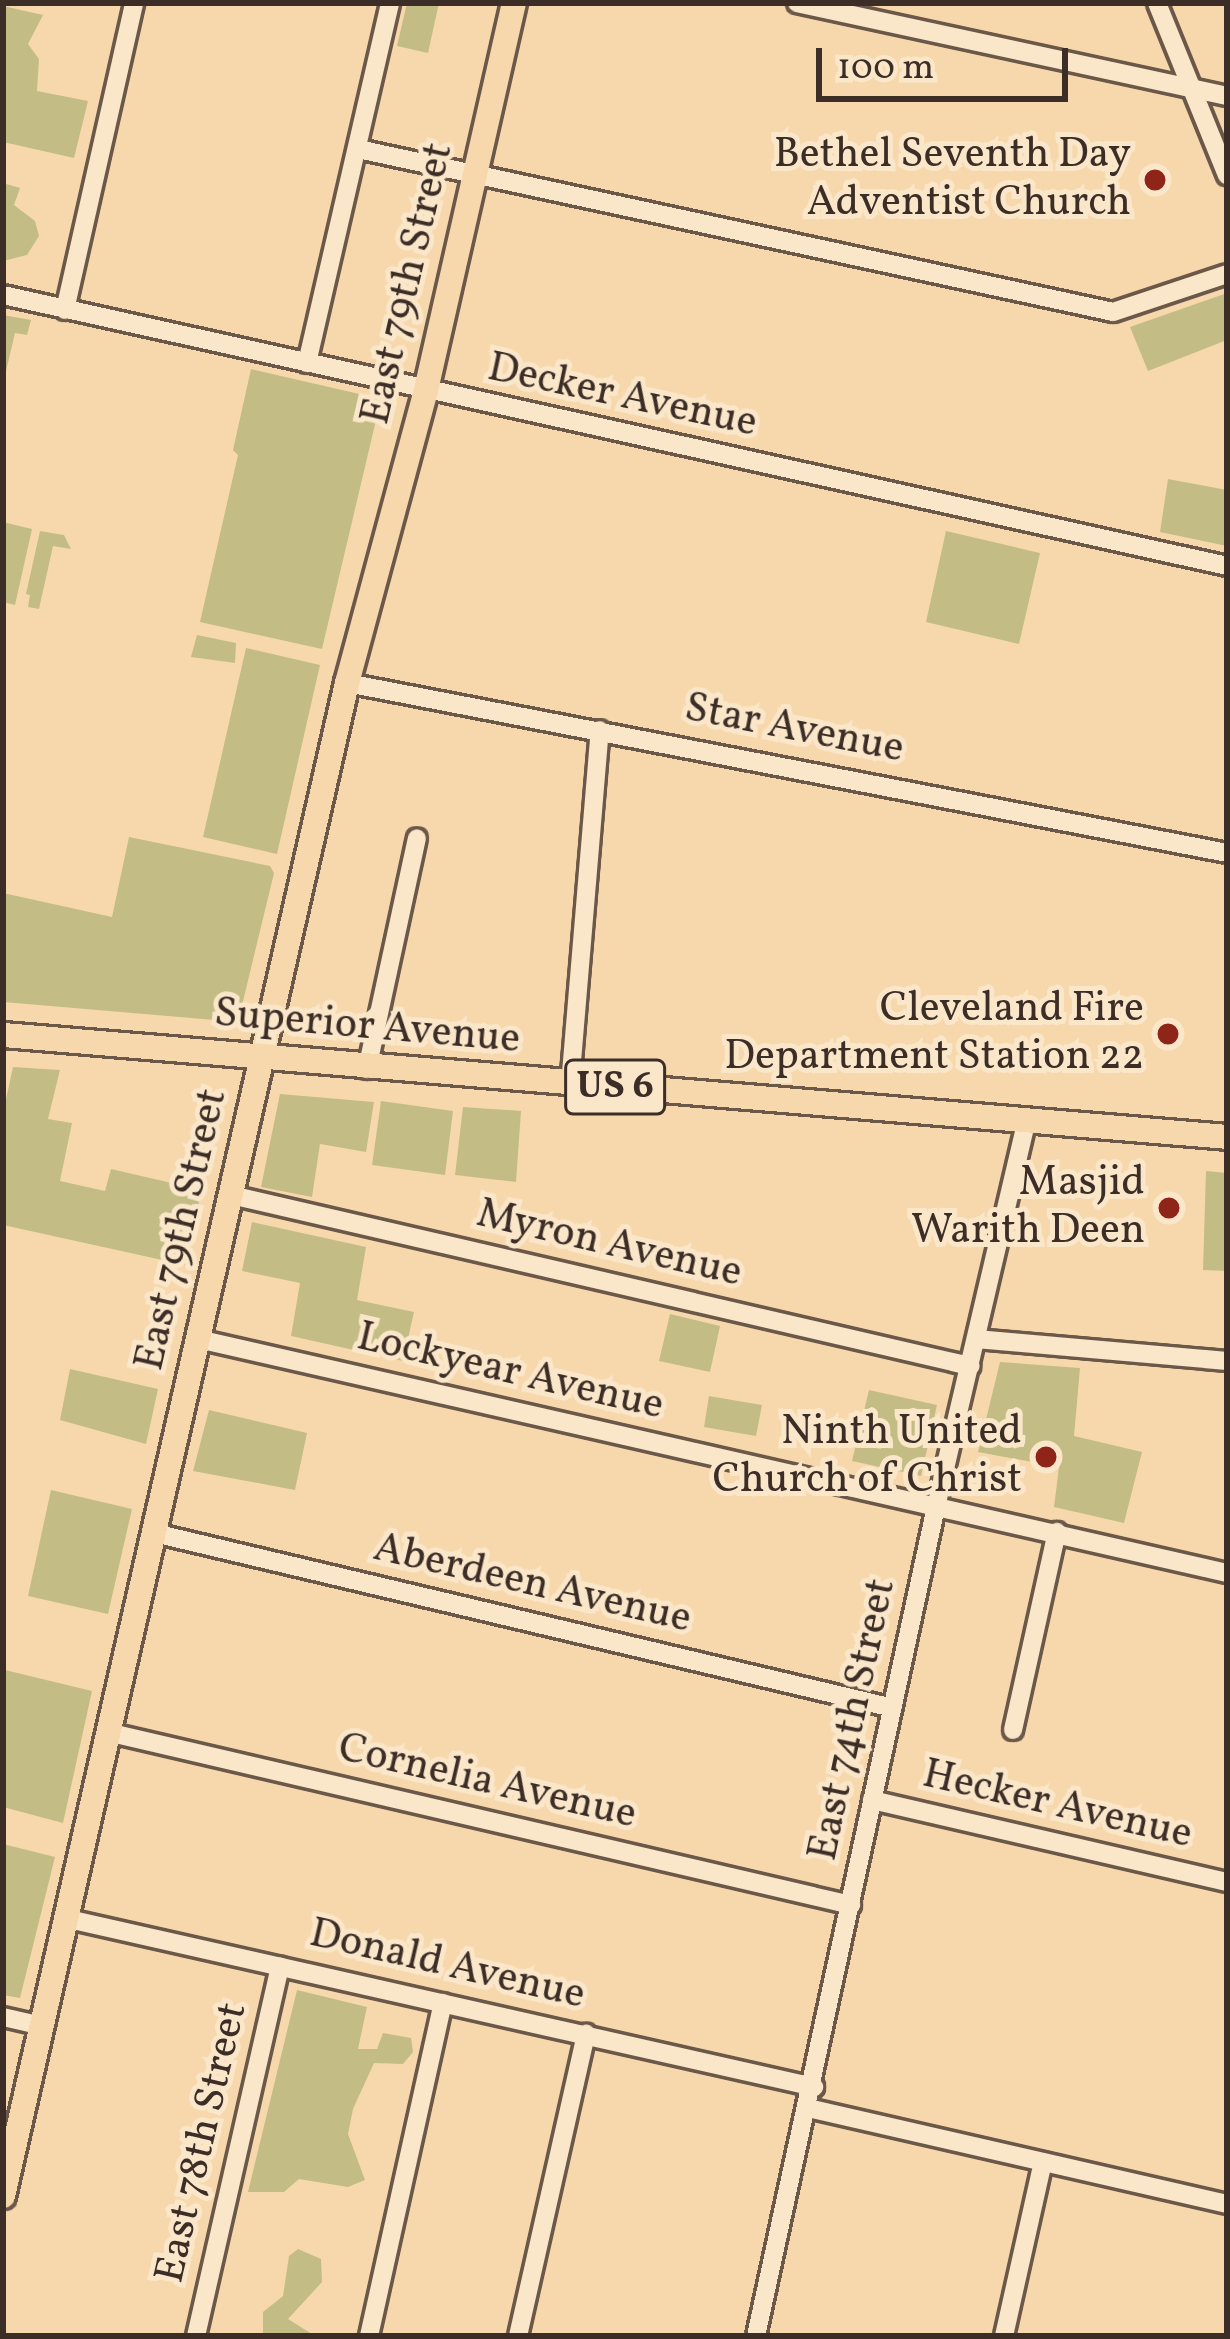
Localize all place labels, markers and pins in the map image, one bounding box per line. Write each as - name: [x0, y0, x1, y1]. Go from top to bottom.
- place label: Bethel Seventh Day Adventist Church: [774, 131, 1131, 230]
- marker: Bethel Seventh Day Adventist Church: [1142, 167, 1168, 193]
- place label: Cleveland Fire Department Station 22: [724, 985, 1144, 1084]
- marker: Cleveland Fire Department Station 22: [1155, 1021, 1181, 1047]
- place label: Masjid Warith Deen: [911, 1159, 1145, 1258]
- marker: Masjid Warith Deen: [1156, 1195, 1182, 1221]
- place label: Ninth United Church of Christ: [717, 1408, 1022, 1506]
- marker: Ninth United Church of Christ: [1033, 1444, 1059, 1470]

